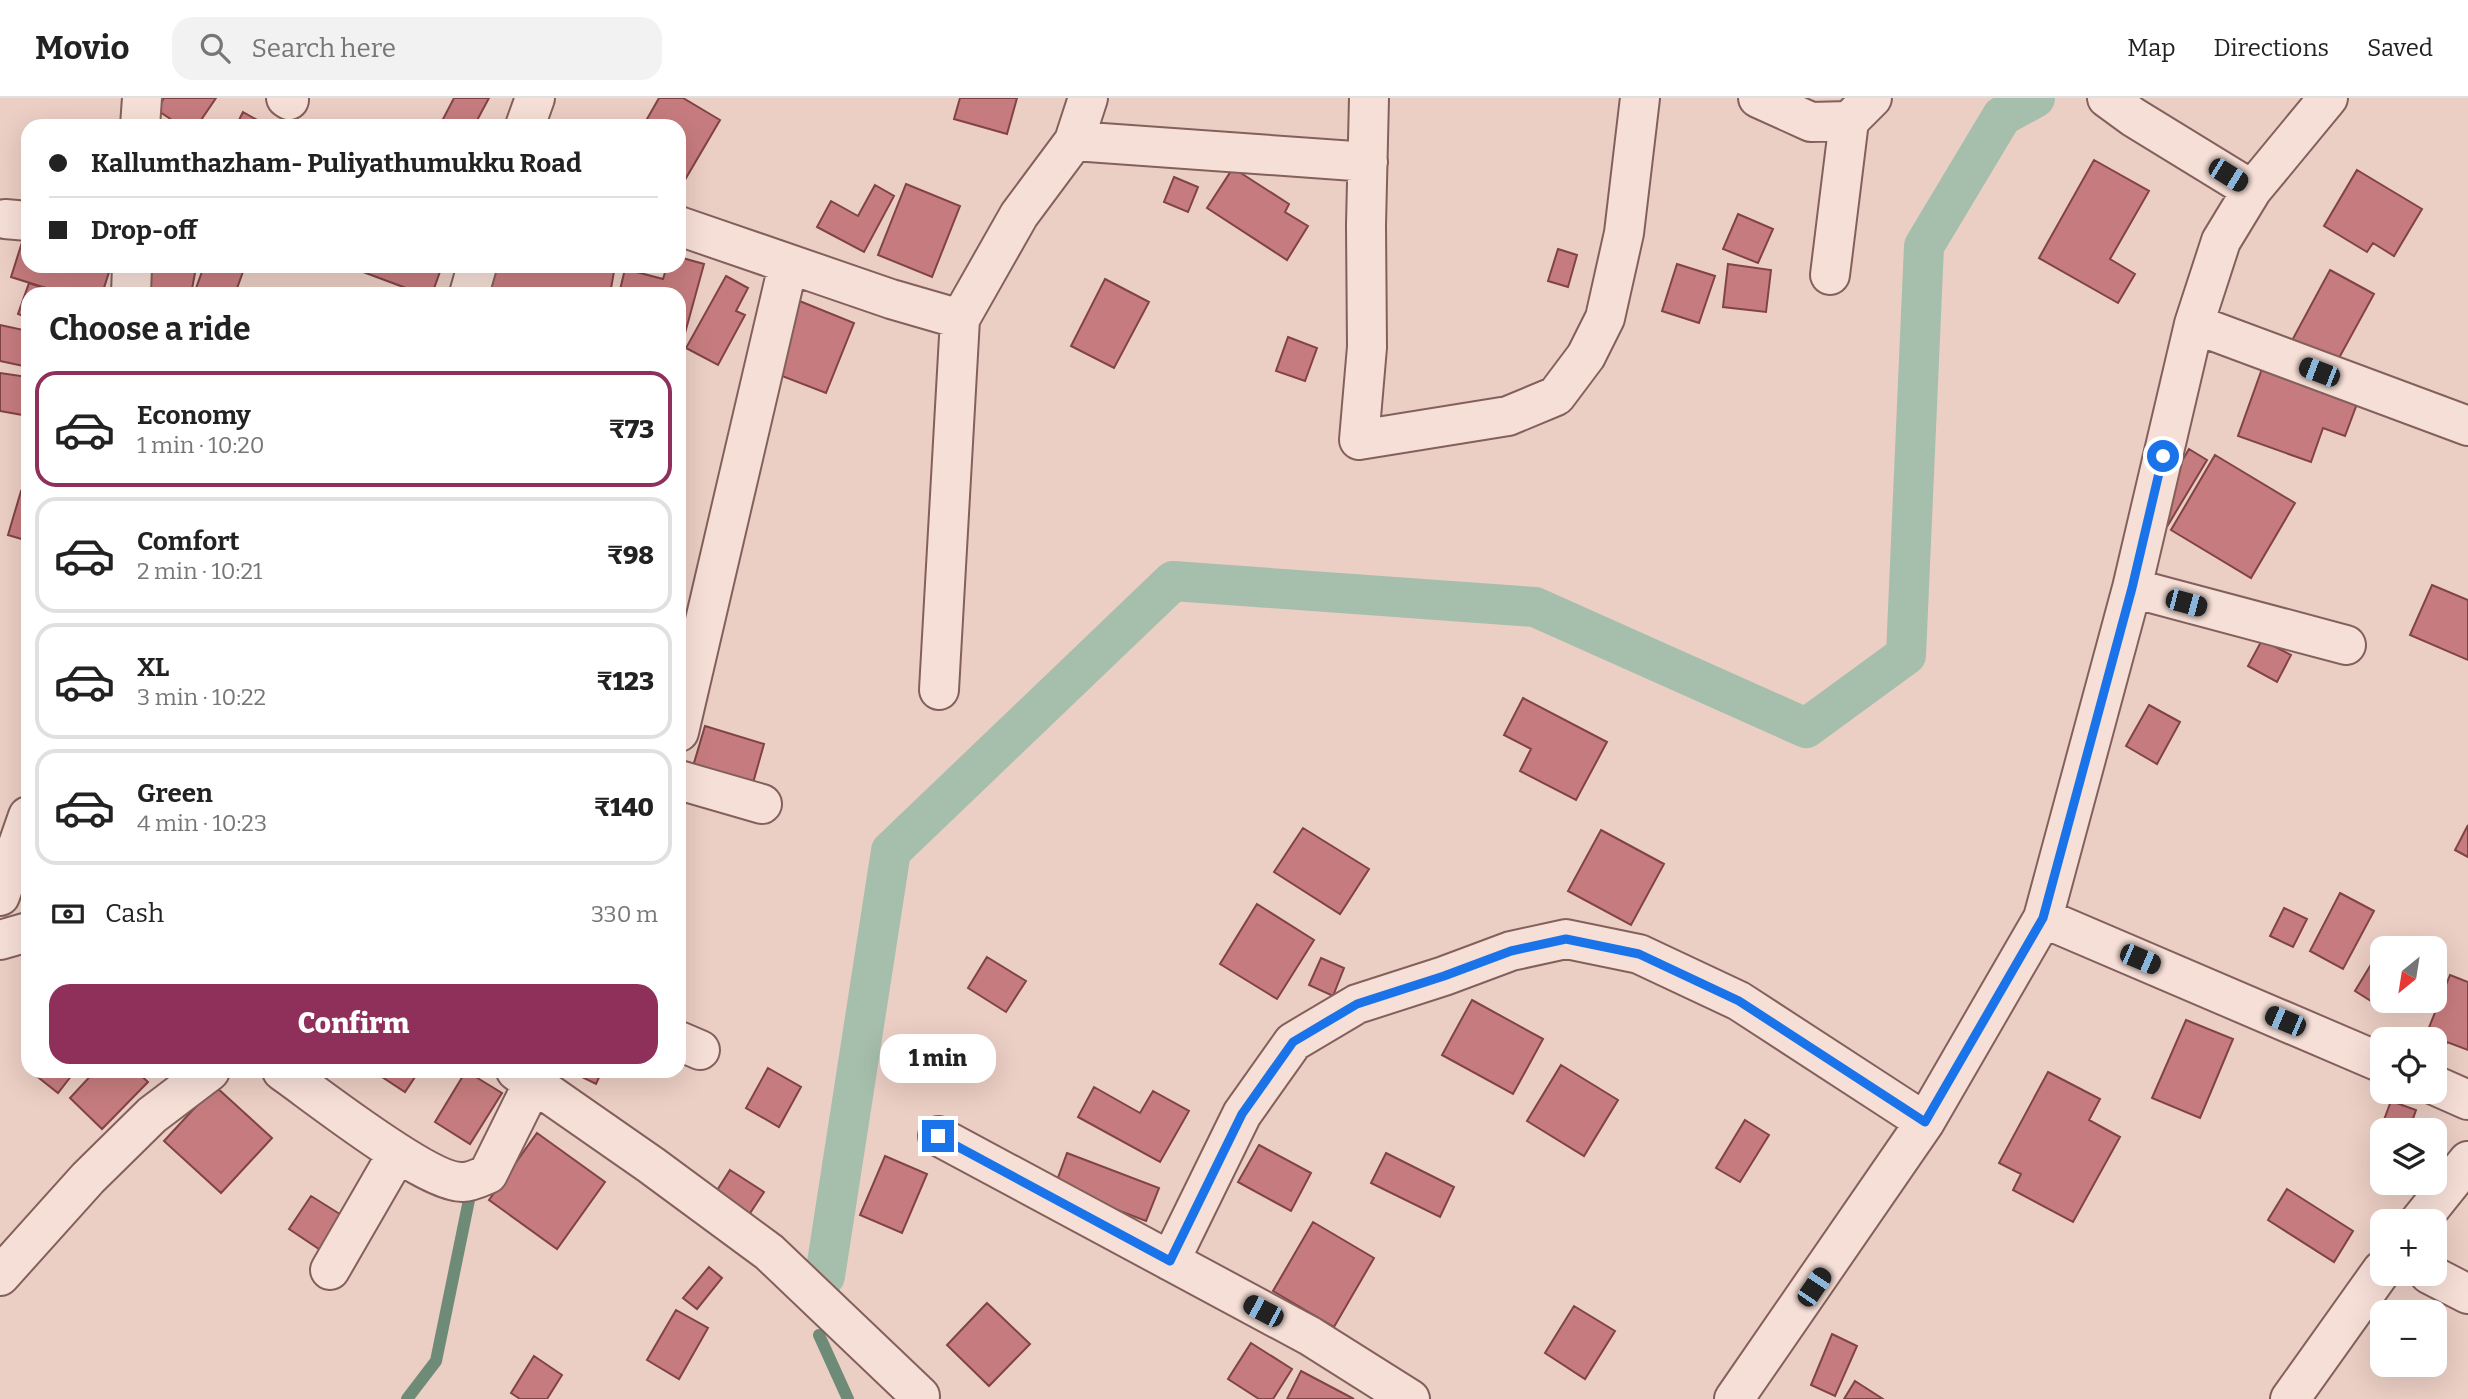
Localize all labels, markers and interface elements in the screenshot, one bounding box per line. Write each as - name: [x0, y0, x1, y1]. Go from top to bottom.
- search box: [172, 17, 662, 80]
- text: Movio: [35, 28, 130, 68]
- icon: search: [196, 29, 234, 67]
- text: Search here: [252, 33, 396, 64]
- text: Map: [2127, 34, 2176, 62]
- text: Directions: [2214, 34, 2329, 62]
- text: Saved: [2367, 34, 2433, 62]
- text: Kallumthazham- Puliyathumukku Road: [91, 148, 582, 179]
- car: [2205, 155, 2252, 195]
- text: Drop-off: [91, 215, 197, 246]
- text: Choose a ride: [49, 310, 250, 348]
- car: [2296, 355, 2343, 389]
- icon: car: [53, 398, 116, 461]
- text: Economy: [137, 400, 251, 431]
- text: ₹73: [609, 414, 654, 445]
- text: 1 min · 10:20: [137, 431, 265, 459]
- route start: [2147, 440, 2179, 472]
- icon: car: [53, 524, 116, 587]
- text: Comfort: [137, 526, 240, 557]
- text: ₹98: [607, 540, 654, 571]
- text: 2 min · 10:21: [137, 557, 262, 585]
- car: [2163, 587, 2210, 619]
- icon: car: [53, 650, 116, 713]
- text: XL: [137, 652, 169, 683]
- text: ₹123: [597, 666, 654, 697]
- text: 3 min · 10:22: [137, 683, 266, 711]
- icon: car: [53, 776, 116, 839]
- text: Green: [137, 778, 213, 809]
- text: ₹140: [594, 792, 654, 823]
- text: 4 min · 10:23: [137, 809, 267, 837]
- icon: cash: [49, 895, 87, 933]
- text: Cash: [105, 898, 164, 929]
- text: 330 m: [591, 900, 658, 928]
- north arrow: [2370, 936, 2446, 1013]
- map controls: [2370, 936, 2447, 1377]
- car: [2117, 941, 2164, 977]
- button: Confirm: [49, 984, 658, 1064]
- car: [2262, 1003, 2309, 1039]
- button: locate: [2370, 1027, 2447, 1104]
- callout: 1 min: [880, 1034, 996, 1084]
- text: 1 min: [909, 1044, 967, 1072]
- button: layers: [2370, 1118, 2447, 1195]
- route end: [922, 1120, 954, 1152]
- button: +: [2370, 1209, 2447, 1286]
- car: [1794, 1264, 1835, 1310]
- car: [1240, 1292, 1287, 1330]
- button: −: [2370, 1300, 2447, 1377]

